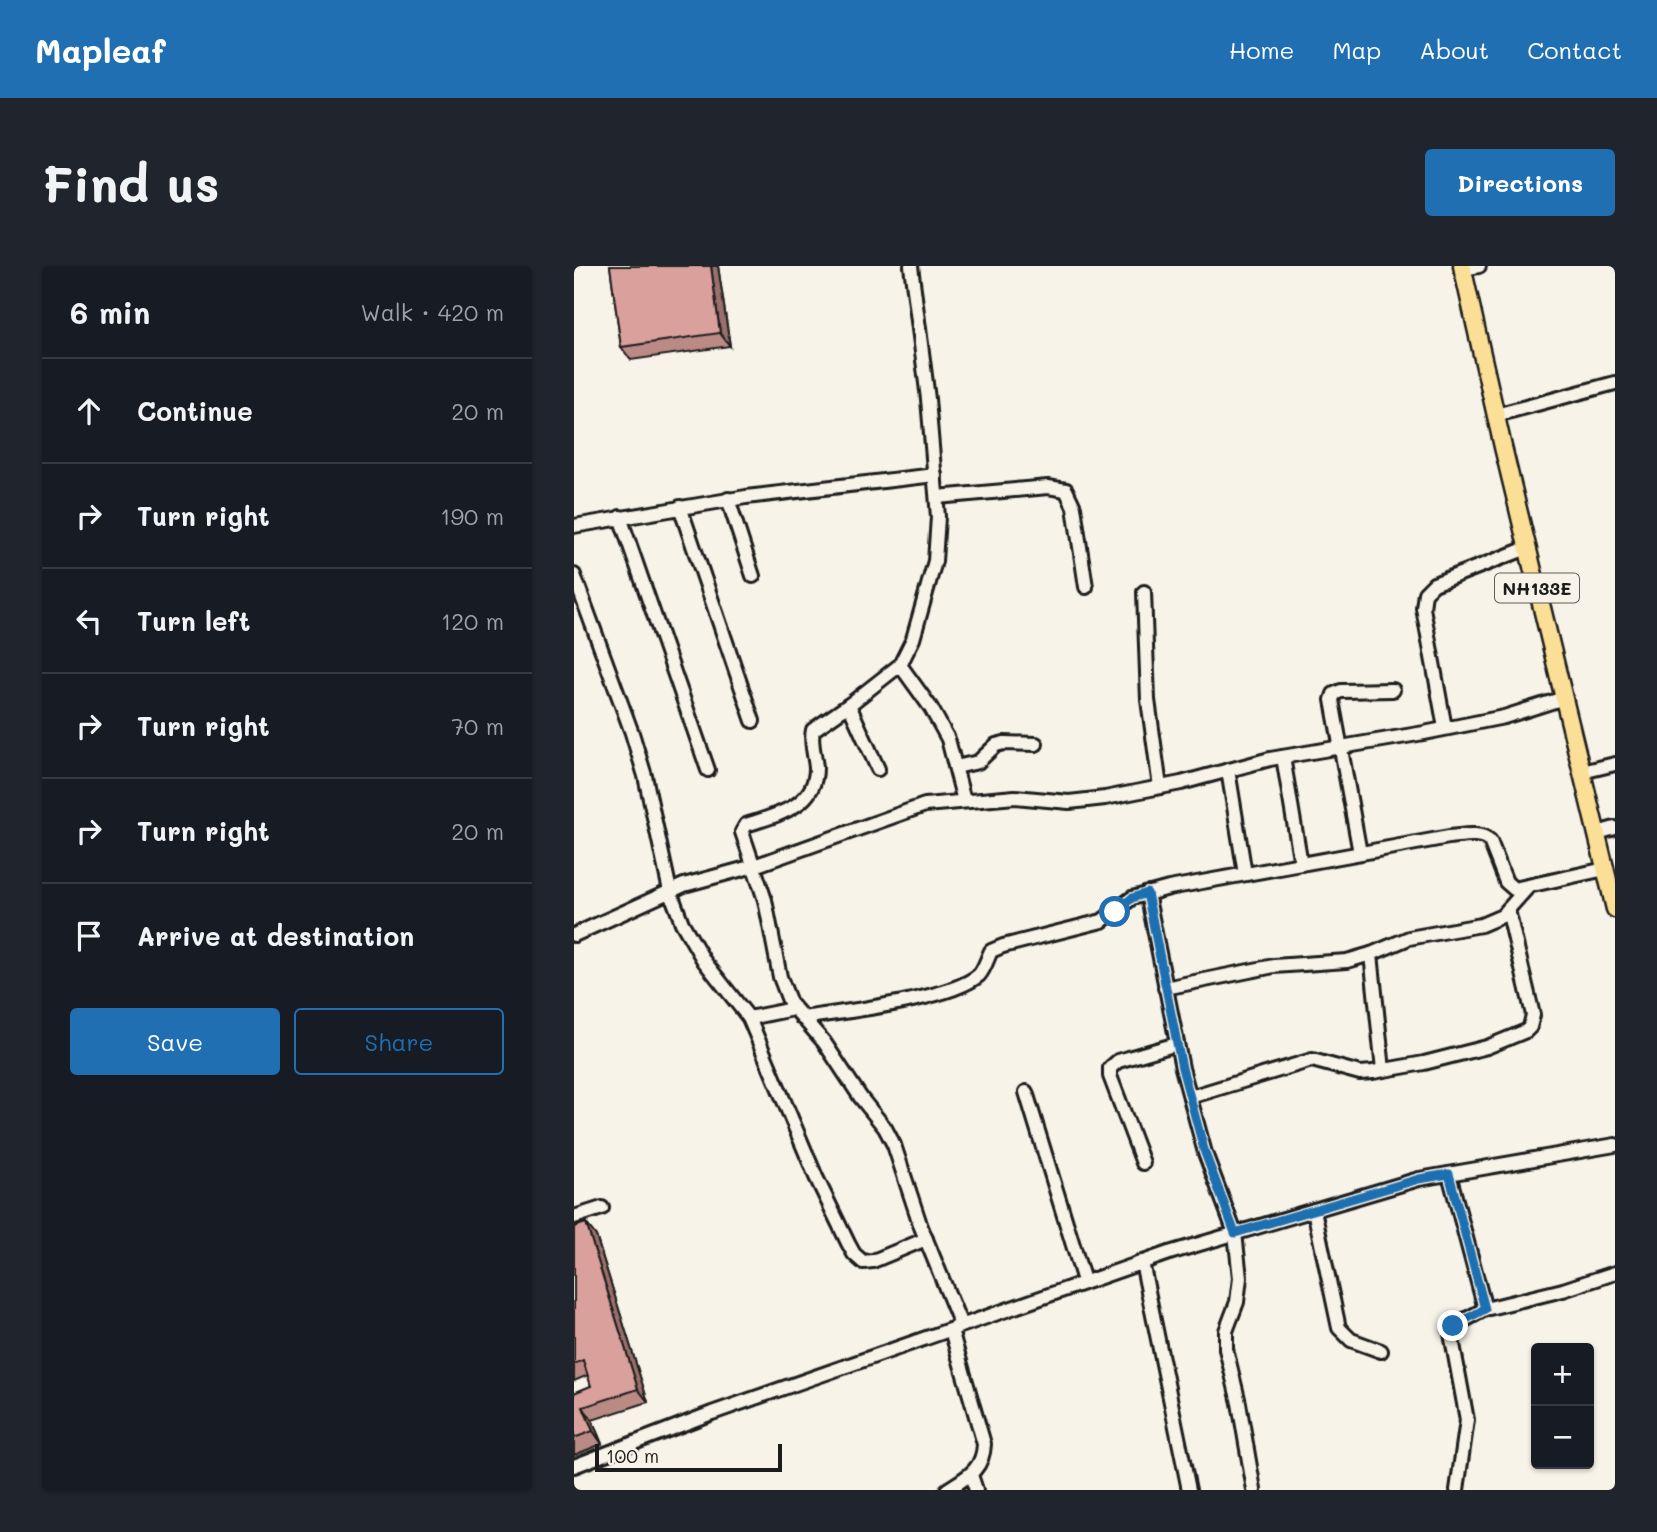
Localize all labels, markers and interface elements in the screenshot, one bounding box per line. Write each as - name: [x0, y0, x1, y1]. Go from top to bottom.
- text: Mapleaf: [35, 28, 166, 71]
- text: Home: [1229, 34, 1294, 65]
- text: Map: [1332, 34, 1381, 65]
- text: About: [1419, 34, 1489, 65]
- text: Contact: [1527, 34, 1622, 65]
- button: Directions: [1425, 149, 1615, 216]
- text: Find us: [42, 151, 220, 214]
- text: 6 min: [70, 292, 150, 332]
- text: Walk · 420 m: [361, 297, 504, 327]
- icon: ahead: [70, 392, 108, 430]
- text: Continue: [137, 394, 253, 428]
- text: 20 m: [451, 396, 504, 426]
- icon: right: [70, 497, 108, 535]
- text: Turn right: [137, 499, 270, 533]
- text: 190 m: [440, 501, 504, 531]
- road number: NH133E: [1495, 574, 1579, 602]
- icon: left: [70, 602, 108, 640]
- text: Turn left: [137, 604, 250, 638]
- text: 120 m: [441, 606, 504, 636]
- icon: right: [70, 707, 108, 745]
- text: Turn right: [137, 709, 270, 743]
- text: 70 m: [451, 711, 504, 741]
- icon: right: [70, 812, 108, 850]
- text: Turn right: [137, 814, 270, 848]
- text: 20 m: [451, 816, 504, 846]
- route start: [1099, 896, 1130, 927]
- icon: arrive: [70, 917, 108, 955]
- text: Arrive at destination: [137, 919, 414, 953]
- button: Save: [70, 1008, 280, 1075]
- button: Share: [294, 1008, 504, 1075]
- route end: [1437, 1310, 1468, 1341]
- map controls: [1531, 1343, 1594, 1469]
- button: +: [1531, 1343, 1594, 1406]
- button: −: [1531, 1406, 1594, 1469]
- scale bar: [595, 1441, 782, 1473]
- text: 100 m: [606, 1443, 659, 1468]

